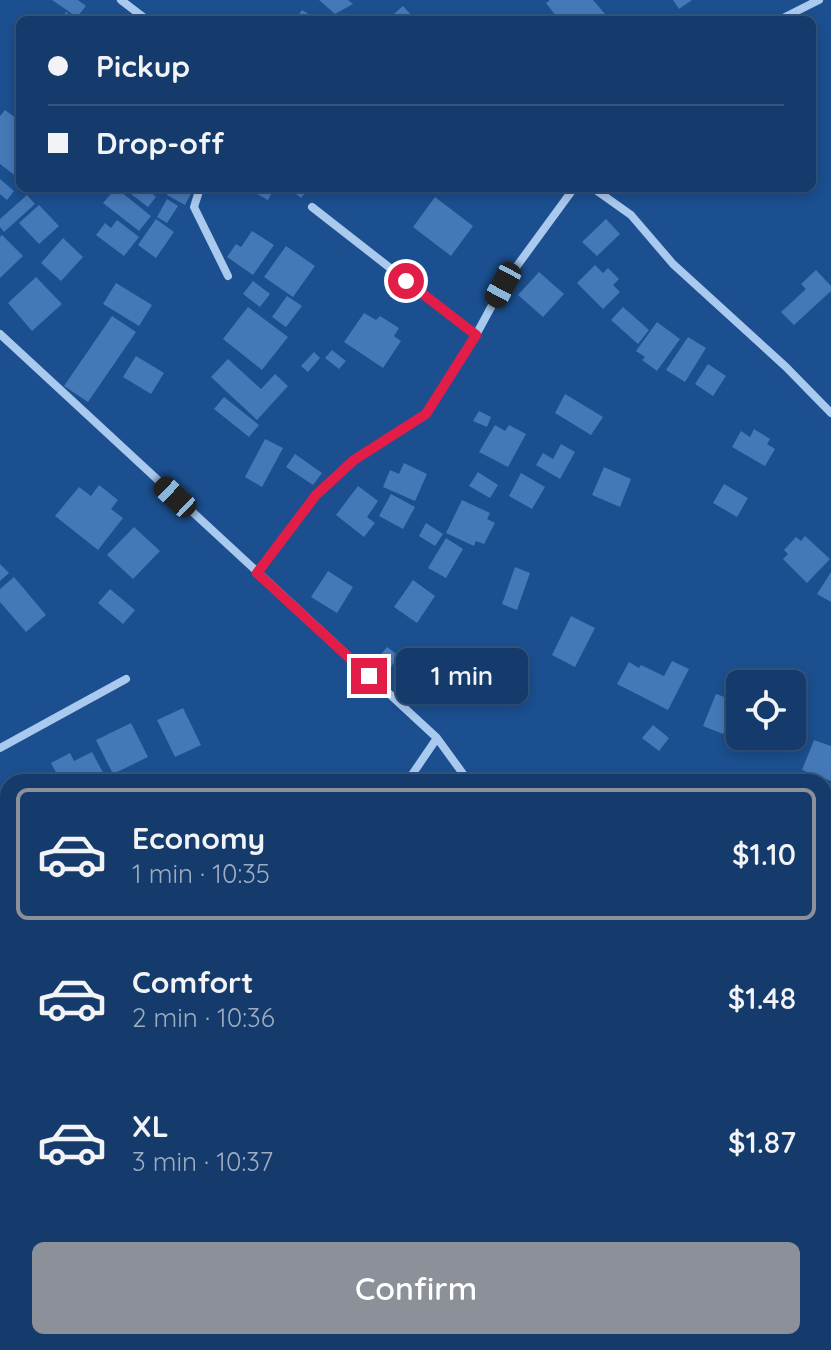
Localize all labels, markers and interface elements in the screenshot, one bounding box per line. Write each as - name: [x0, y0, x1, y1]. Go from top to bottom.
- text: Pickup: [96, 47, 190, 85]
- text: Drop-off: [96, 124, 224, 162]
- car: [481, 258, 525, 312]
- route start: [388, 263, 424, 299]
- car: [149, 472, 201, 522]
- callout: 1 min: [397, 648, 529, 704]
- route end: [351, 658, 387, 694]
- text: 1 min: [431, 659, 493, 692]
- map controls: [726, 670, 806, 750]
- button: locate: [726, 670, 806, 750]
- icon: car: [36, 818, 108, 890]
- text: Economy: [132, 819, 265, 857]
- text: $1.10: [732, 835, 796, 873]
- text: 1 min · 10:35: [132, 857, 270, 890]
- icon: car: [36, 962, 108, 1034]
- text: Comfort: [132, 963, 253, 1001]
- text: $1.48: [728, 979, 796, 1017]
- text: 2 min · 10:36: [132, 1001, 275, 1034]
- icon: car: [36, 1106, 108, 1178]
- text: XL: [132, 1107, 169, 1145]
- text: $1.87: [728, 1123, 796, 1161]
- text: 3 min · 10:37: [132, 1145, 273, 1178]
- button: Confirm: [32, 1242, 800, 1334]

